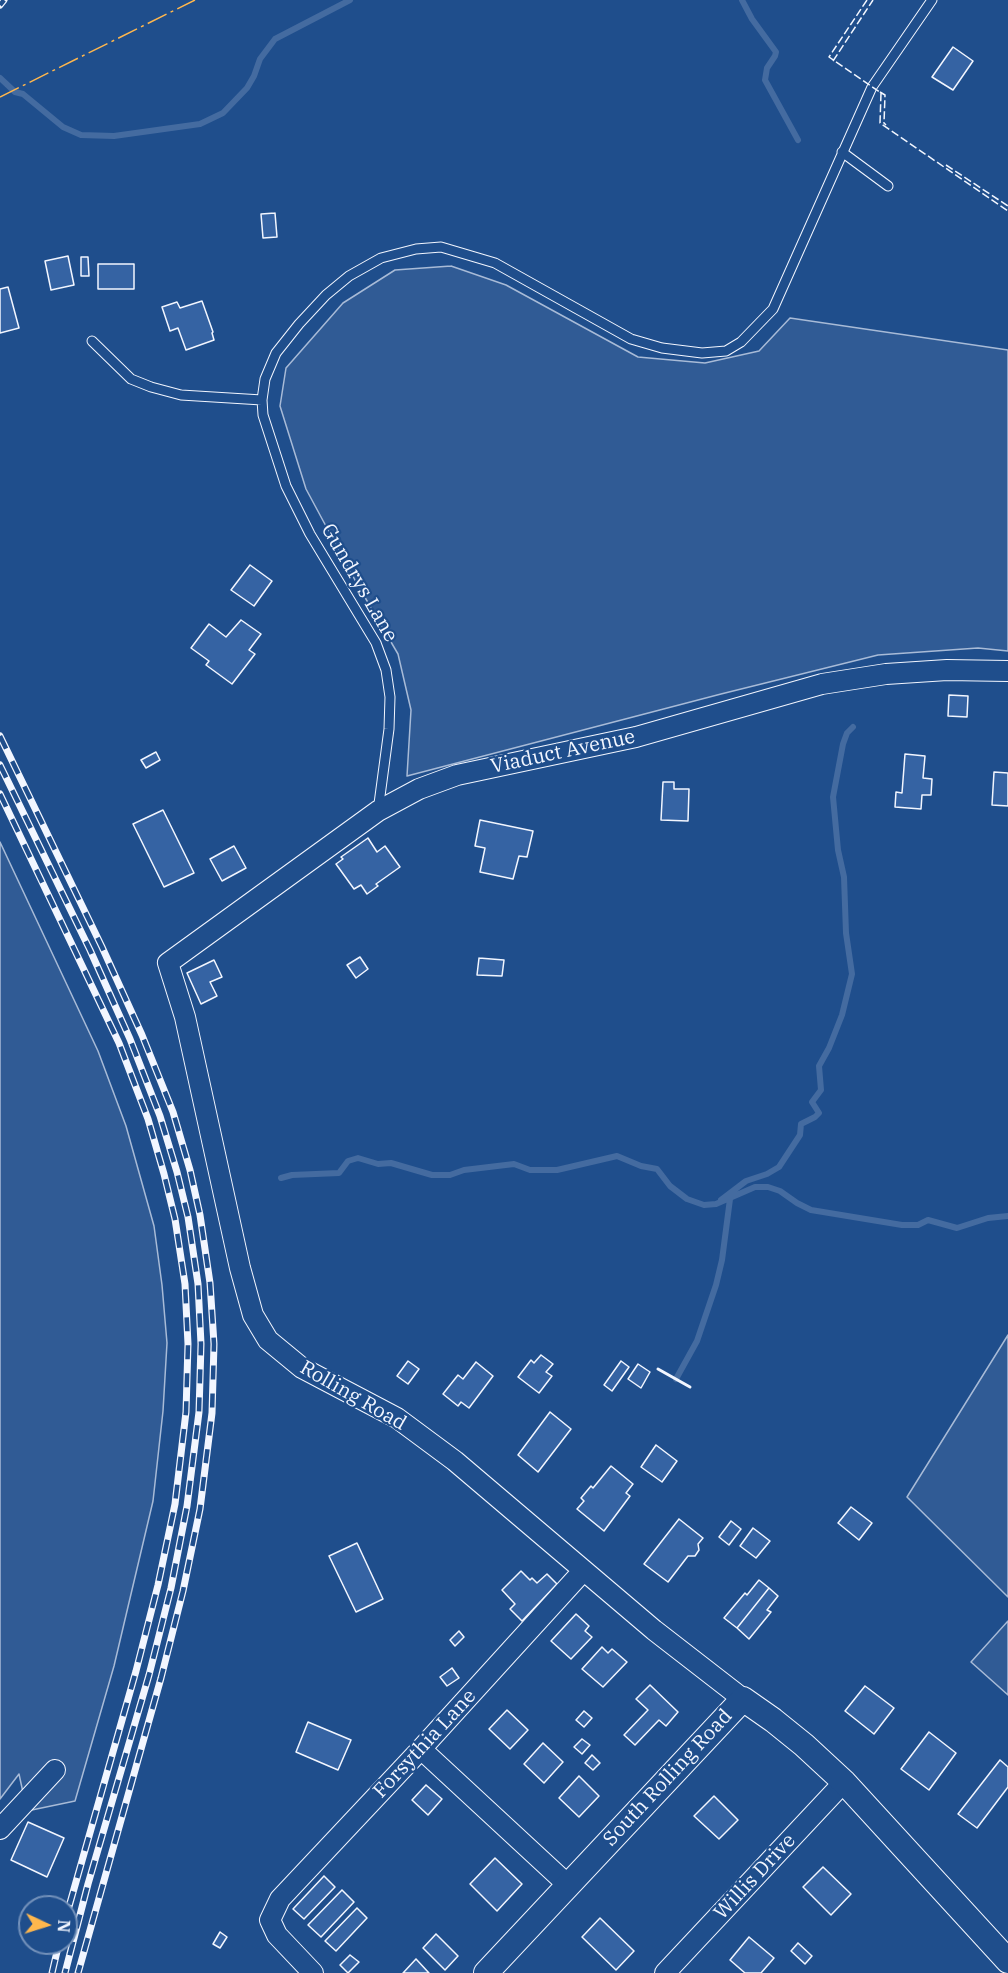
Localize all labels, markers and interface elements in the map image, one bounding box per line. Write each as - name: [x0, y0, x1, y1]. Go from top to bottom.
- street label: Gundrys Lane: [316, 520, 402, 646]
- street label: Viaduct Avenue: [489, 725, 637, 779]
- street label: Rolling Road: [296, 1356, 410, 1436]
- street label: Forsythia Lane: [369, 1685, 481, 1803]
- street label: South Rolling Road: [598, 1705, 738, 1851]
- street label: Willis Drive: [709, 1829, 801, 1925]
- north arrow: [18, 1895, 78, 1955]
- text: N: [54, 1919, 74, 1933]

